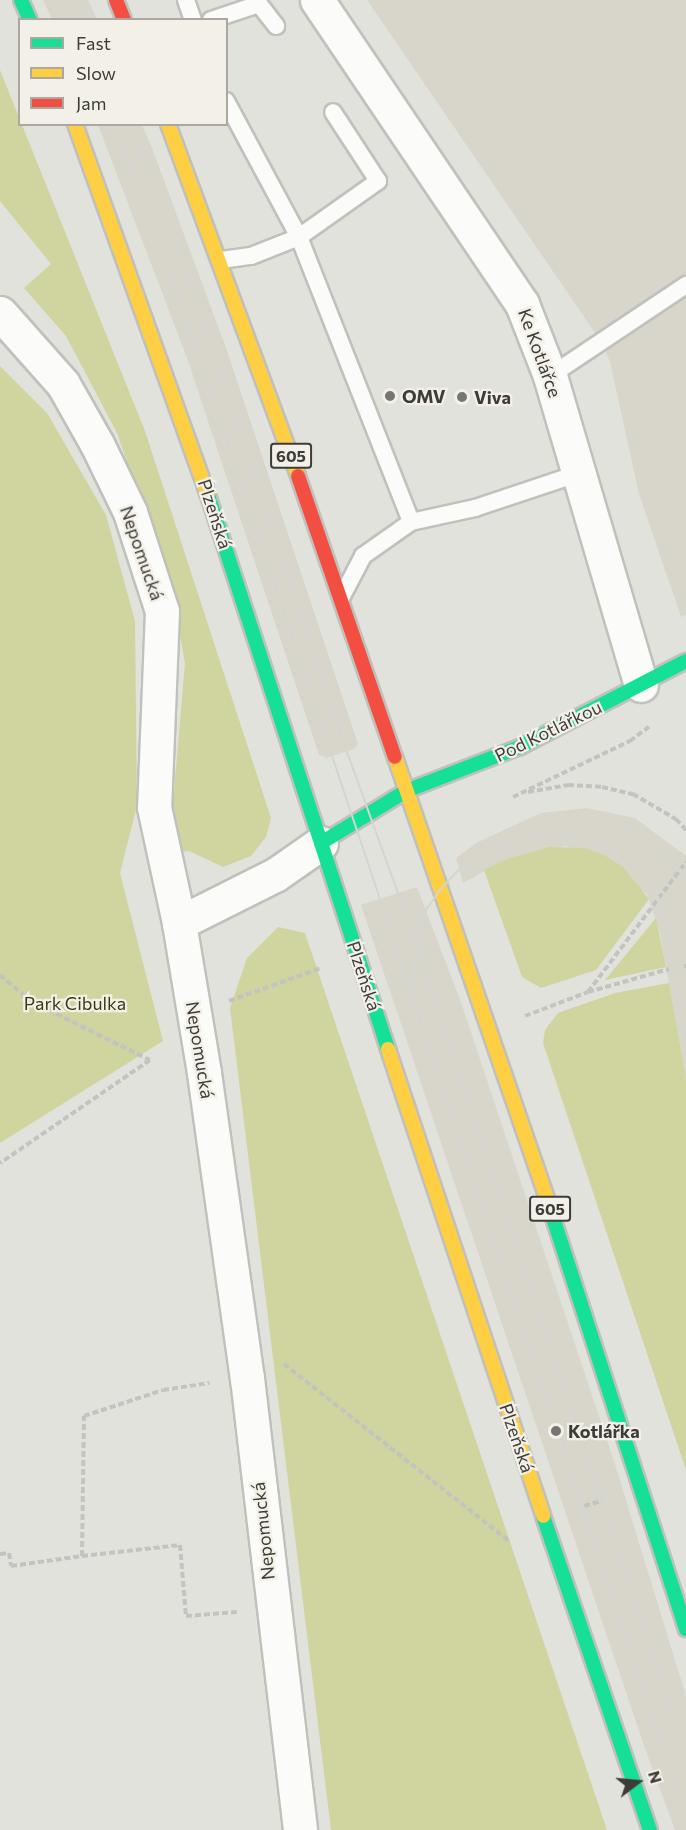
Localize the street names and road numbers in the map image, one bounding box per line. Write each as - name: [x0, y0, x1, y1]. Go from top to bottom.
- street label: Ke Kotlářce: [514, 306, 566, 400]
- road number: 605: [270, 443, 312, 469]
- street label: Plzeňská: [194, 476, 236, 552]
- street label: Nepomucká: [116, 503, 168, 603]
- street label: Pod Kotlářkou: [491, 696, 605, 766]
- street label: Plzeňská: [343, 938, 385, 1014]
- street label: Nepomucká: [182, 1000, 218, 1100]
- road number: 605: [529, 1196, 571, 1222]
- street label: Plzeňská: [495, 1401, 539, 1475]
- street label: Nepomucká: [247, 1481, 279, 1581]

